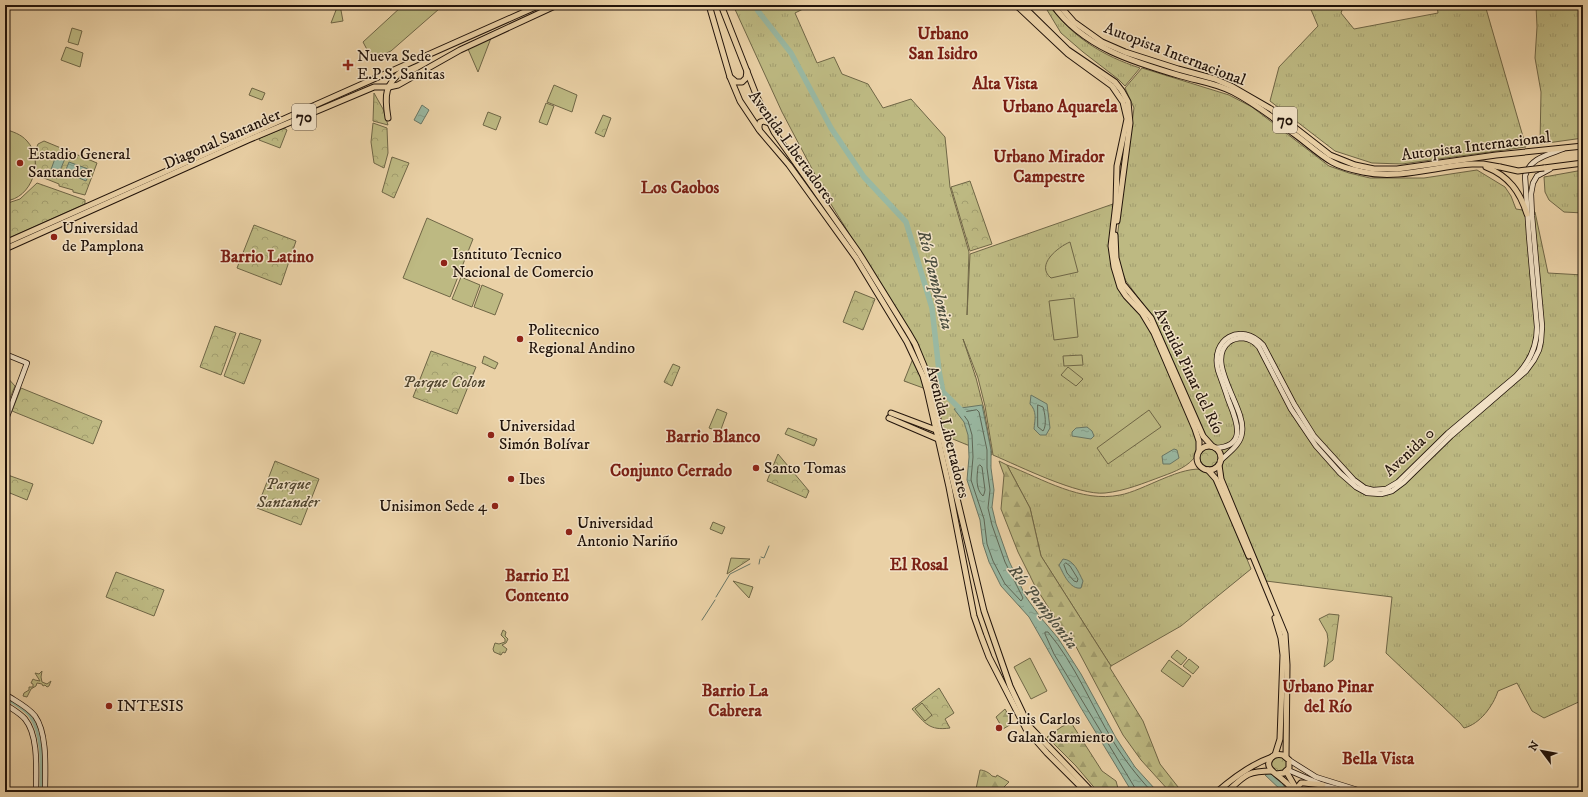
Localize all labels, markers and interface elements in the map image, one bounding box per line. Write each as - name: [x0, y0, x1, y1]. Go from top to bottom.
- street label: Autopista Internacional: [1101, 18, 1249, 90]
- district label: Urbano San Isidro: [909, 23, 977, 65]
- place label: Nueva Sede E.P.S. Sanitas: [357, 46, 445, 84]
- marker: Nueva Sede E.P.S. Sanitas: [342, 59, 354, 71]
- district label: Alta Vista: [971, 73, 1039, 95]
- street label: Avenida Libertadores: [744, 86, 840, 208]
- district label: Urbano Aquarela: [1002, 96, 1118, 118]
- street label: Diagonal Santander: [160, 104, 284, 174]
- road number: 70: [292, 104, 316, 130]
- road number: 70: [1273, 107, 1297, 133]
- street label: Autopista Internacional: [1400, 127, 1552, 165]
- place label: Estadio General Santander: [28, 144, 130, 182]
- district label: Urbano Mirador Campestre: [993, 146, 1105, 188]
- marker: Estadio General Santander: [15, 158, 25, 168]
- district label: Los Caobos: [641, 177, 720, 199]
- place label: Universidad de Pamplona: [62, 218, 144, 256]
- water label: Río Pamplonita: [912, 227, 958, 332]
- marker: Universidad de Pamplona: [49, 232, 59, 242]
- place label: Isntituto Tecnico Nacional de Comercio: [452, 244, 594, 282]
- district label: Barrio Latino: [220, 246, 314, 268]
- marker: Isntituto Tecnico Nacional de Comercio: [439, 258, 449, 268]
- street label: Avenida Pinar del Río: [1150, 305, 1228, 437]
- place label: Politecnico Regional Andino: [528, 320, 635, 358]
- marker: Politecnico Regional Andino: [515, 334, 525, 344]
- street label: Avenida Libertadores: [922, 364, 974, 500]
- park label: Parque Colon: [403, 372, 485, 392]
- place label: Universidad Simón Bolívar: [499, 416, 590, 454]
- street label: Avenida 0: [1379, 423, 1439, 481]
- district label: Barrio Blanco: [666, 426, 760, 448]
- marker: Universidad Simón Bolívar: [486, 430, 496, 440]
- place label: Santo Tomas: [764, 458, 846, 478]
- district label: Conjunto Cerrado: [610, 460, 732, 482]
- marker: Santo Tomas: [751, 463, 761, 473]
- place label: Ibes: [519, 469, 545, 489]
- park label: Parque Santander: [256, 474, 320, 512]
- marker: Ibes: [506, 474, 516, 484]
- place label: Unisimon Sede 4: [379, 496, 488, 516]
- marker: Unisimon Sede 4: [490, 501, 500, 511]
- place label: Universidad Antonio Nariño: [577, 513, 678, 551]
- marker: Universidad Antonio Nariño: [564, 527, 574, 537]
- district label: El Rosal: [890, 554, 949, 576]
- water label: Río Pamplonita: [1002, 559, 1083, 654]
- district label: Barrio El Contento: [505, 565, 570, 607]
- district label: Urbano Pinar del Río: [1282, 676, 1374, 718]
- district label: Barrio La Cabrera: [702, 680, 769, 722]
- place label: INTESIS: [117, 696, 184, 716]
- marker: INTESIS: [104, 701, 114, 711]
- place label: Luis Carlos Galan Sarmiento: [1007, 709, 1114, 747]
- marker: Luis Carlos Galan Sarmiento: [994, 723, 1004, 733]
- north arrow: [1522, 731, 1562, 771]
- text: N: [1526, 739, 1543, 754]
- district label: Bella Vista: [1342, 748, 1415, 770]

